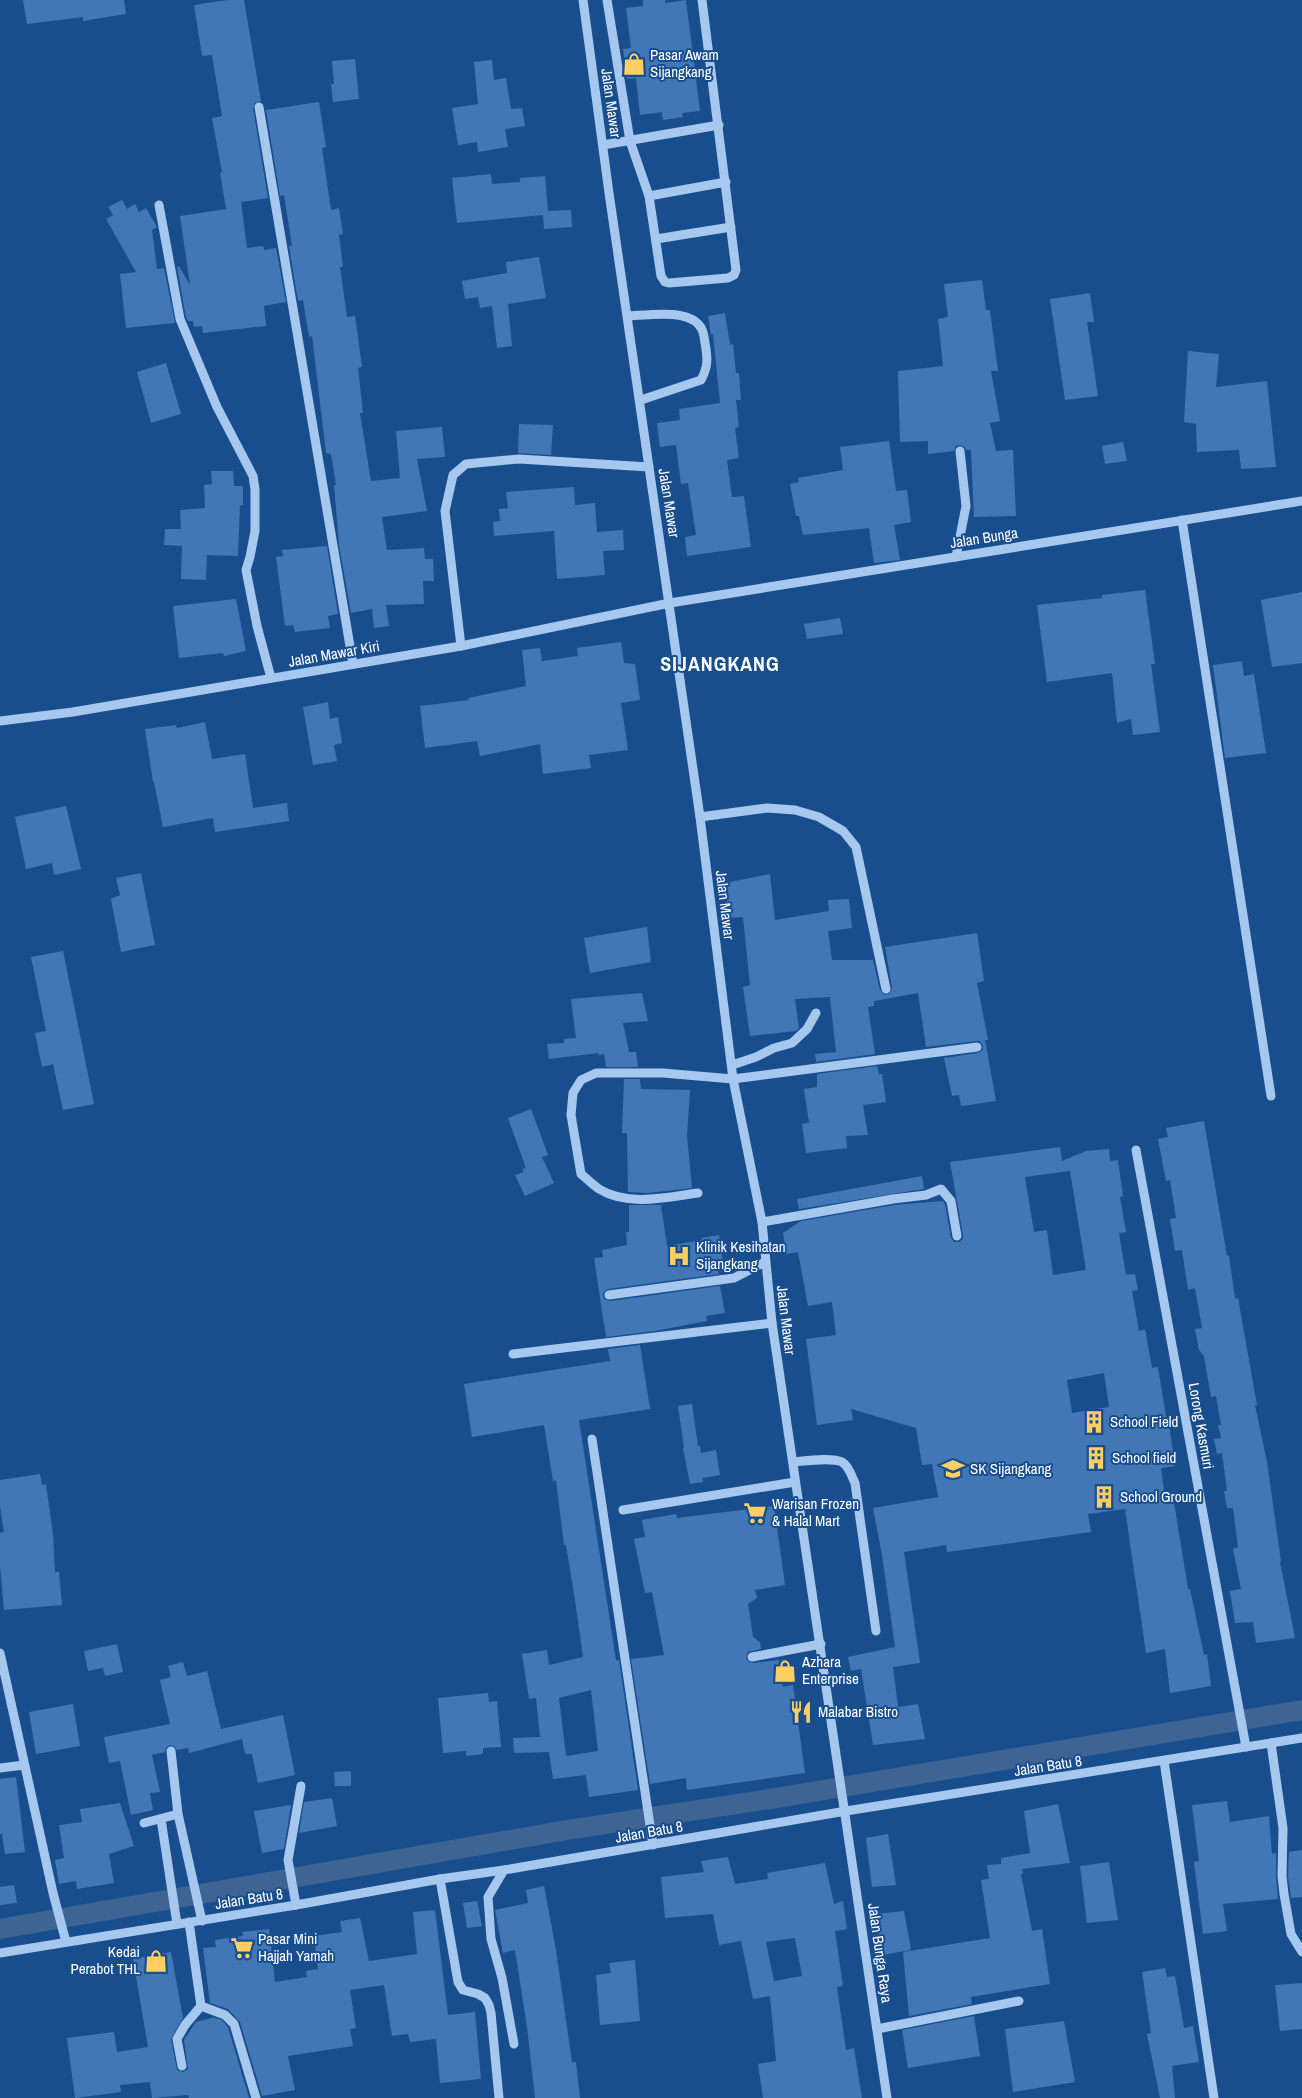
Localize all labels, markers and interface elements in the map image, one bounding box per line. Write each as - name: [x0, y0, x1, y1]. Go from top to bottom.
- place label: Pasar Awam Sijangkang: [650, 44, 719, 82]
- shop icon: Pasar Awam Sijangkang: [621, 51, 647, 77]
- street label: Jalan Mawar: [596, 67, 627, 139]
- street label: Jalan Mawar: [654, 467, 685, 539]
- street label: Jalan Bunga: [949, 522, 1019, 553]
- street label: Jalan Mawar Kiri: [287, 635, 381, 672]
- district label: SIJANGKANG: [660, 650, 780, 677]
- street label: Jalan Mawar: [711, 869, 740, 941]
- place label: Klinik Kesihatan Sijangkang: [696, 1236, 786, 1274]
- hospital icon: Klinik Kesihatan Sijangkang: [666, 1243, 692, 1269]
- street label: Jalan Mawar: [772, 1284, 801, 1356]
- street label: Lorong Kasmuri: [1184, 1381, 1219, 1471]
- building icon: School Field: [1081, 1409, 1107, 1435]
- place label: School Field: [1110, 1411, 1178, 1432]
- building icon: School field: [1083, 1445, 1109, 1471]
- place label: School field: [1112, 1447, 1176, 1468]
- school or university icon: SK Sijangkang: [940, 1456, 966, 1482]
- place label: SK Sijangkang: [970, 1458, 1052, 1479]
- building icon: School Ground: [1091, 1484, 1117, 1510]
- place label: School Ground: [1120, 1486, 1202, 1507]
- place label: Warisan Frozen & Halal Mart: [772, 1493, 859, 1531]
- supermarket icon: Warisan Frozen & Halal Mart: [742, 1500, 768, 1526]
- place label: Azhara Enterprise: [801, 1651, 859, 1689]
- shop icon: Azhara Enterprise: [772, 1658, 798, 1684]
- restaurant icon: Malabar Bistro: [788, 1699, 814, 1725]
- place label: Malabar Bistro: [818, 1701, 898, 1722]
- street label: Jalan Batu 8: [1013, 1750, 1083, 1781]
- street label: Jalan Batu 8: [613, 1815, 685, 1848]
- street label: Jalan Batu 8: [214, 1883, 284, 1914]
- street label: Jalan Bunga Raya: [863, 1902, 898, 2004]
- place label: Pasar Mini Hajjah Yamah: [258, 1928, 334, 1966]
- supermarket icon: Pasar Mini Hajjah Yamah: [229, 1935, 255, 1961]
- place label: Kedai Perabot THL: [70, 1941, 140, 1979]
- shop icon: Kedai Perabot THL: [143, 1948, 169, 1974]

